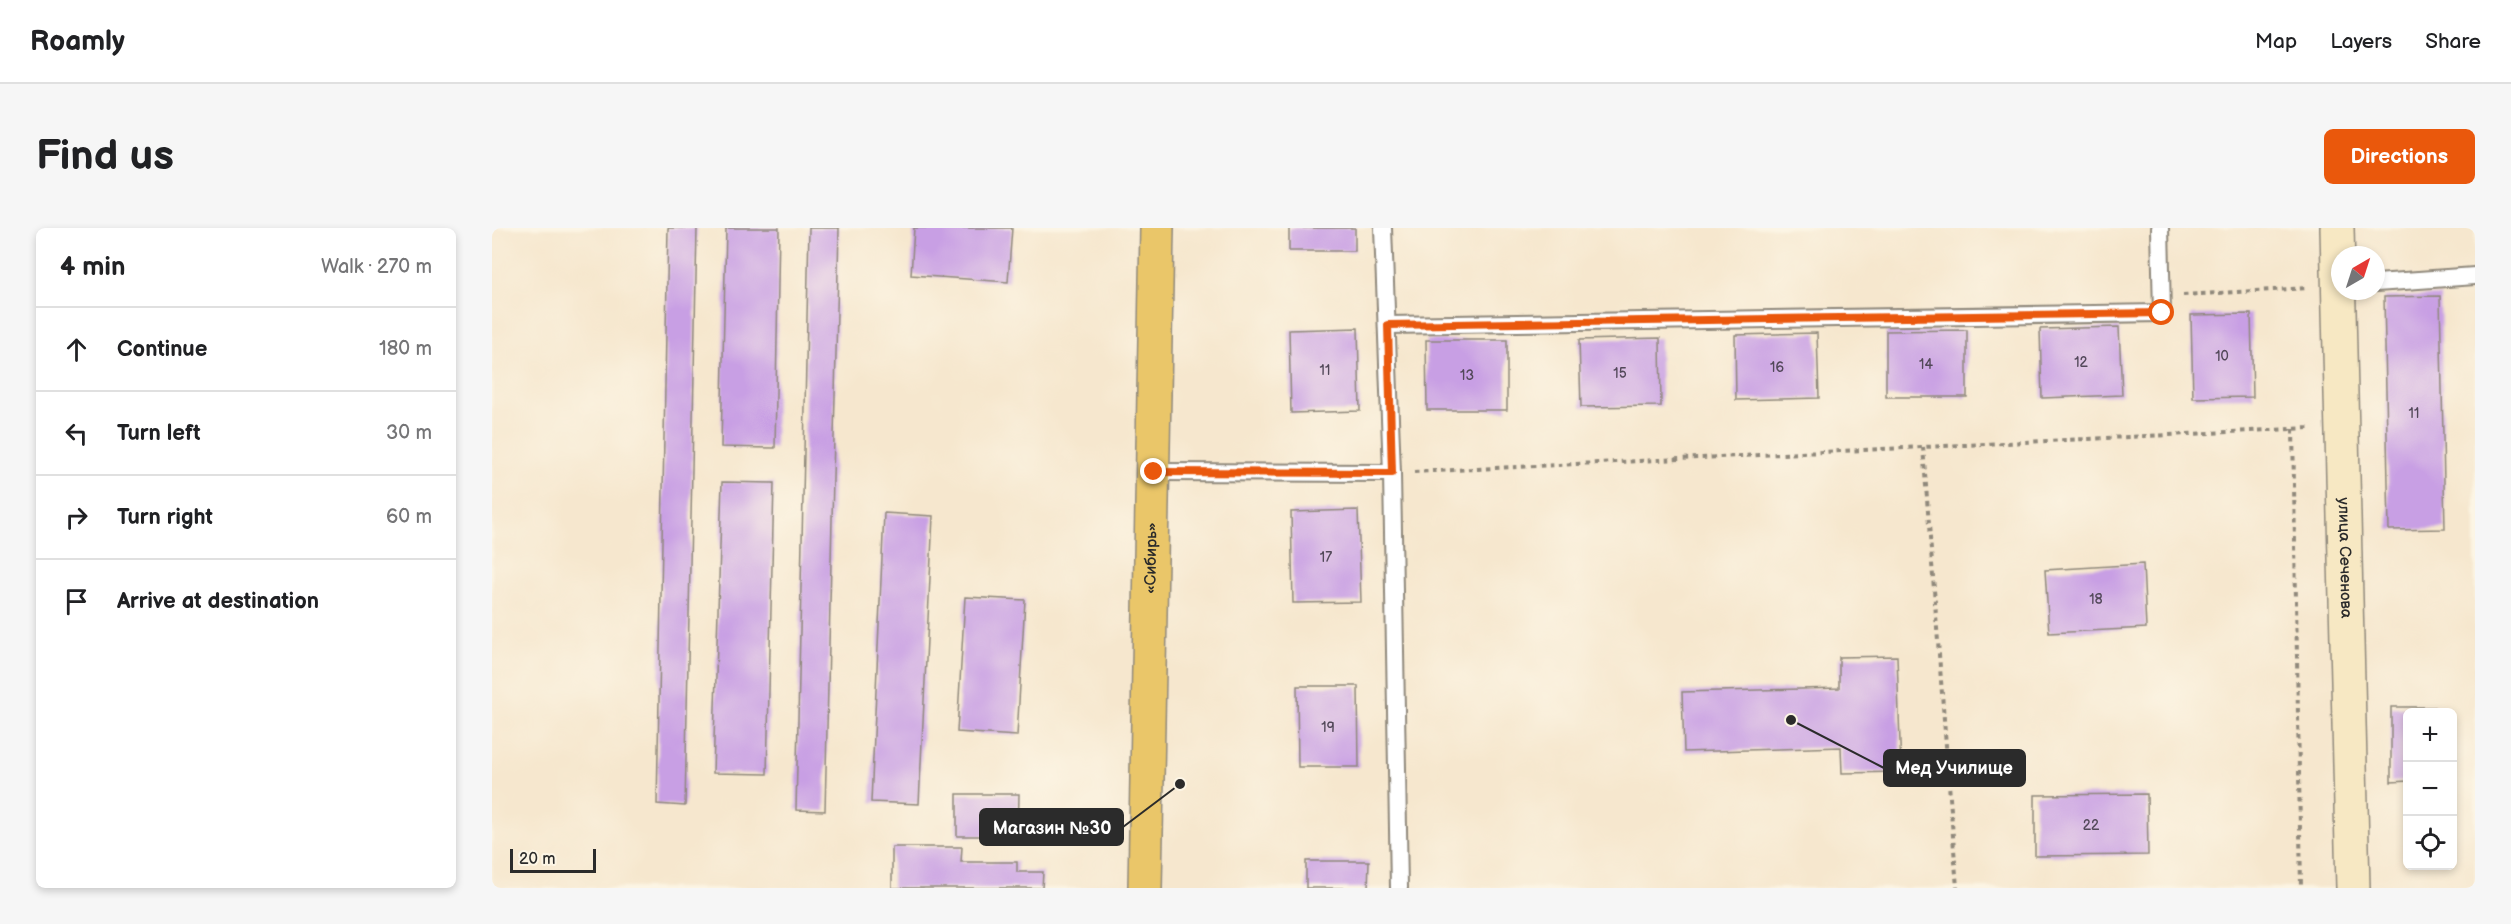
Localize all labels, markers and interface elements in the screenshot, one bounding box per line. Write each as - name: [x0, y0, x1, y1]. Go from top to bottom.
- text: Roamly: [30, 25, 125, 58]
- text: Map: [2255, 29, 2297, 54]
- text: Layers: [2330, 29, 2392, 54]
- text: Share: [2425, 29, 2481, 54]
- button: Directions: [2324, 129, 2475, 184]
- text: Find us: [36, 131, 174, 182]
- north arrow: [2331, 246, 2385, 300]
- text: 4 min: [60, 252, 125, 283]
- text: Walk · 270 m: [321, 255, 432, 279]
- route start: [2148, 299, 2174, 325]
- icon: ahead: [60, 333, 93, 366]
- text: Continue: [117, 336, 207, 363]
- text: 180 m: [379, 337, 432, 361]
- house number: 10: [2215, 348, 2229, 365]
- house number: 12: [2074, 354, 2089, 371]
- house number: 14: [1919, 356, 1933, 373]
- house number: 16: [1770, 359, 1784, 376]
- house number: 11: [1320, 362, 1330, 379]
- house number: 15: [1613, 365, 1627, 382]
- house number: 13: [1460, 367, 1474, 384]
- house number: 11: [2409, 405, 2419, 422]
- icon: left: [60, 417, 93, 450]
- text: Turn left: [117, 420, 201, 447]
- text: 30 m: [386, 421, 432, 445]
- route end: [1140, 458, 1166, 484]
- street label: улица Сеченова: [2334, 497, 2356, 619]
- icon: right: [60, 501, 93, 534]
- text: Turn right: [117, 504, 213, 531]
- text: 60 m: [386, 505, 432, 529]
- street label: «Сибирь»: [1141, 522, 1161, 594]
- house number: 17: [1320, 549, 1332, 566]
- icon: arrive: [60, 585, 93, 618]
- text: Arrive at destination: [117, 588, 319, 615]
- house number: 18: [2089, 591, 2103, 608]
- map controls: [2403, 708, 2457, 870]
- button: +: [2403, 708, 2457, 762]
- house number: 19: [1321, 719, 1335, 736]
- callout: Мед Училище: [1884, 750, 2025, 786]
- text: Мед Училище: [1895, 758, 2013, 779]
- button: −: [2403, 762, 2457, 816]
- callout: Магазин №30: [980, 809, 1123, 845]
- button: locate: [2403, 816, 2457, 870]
- house number: 22: [2083, 817, 2100, 834]
- text: Магазин №30: [993, 818, 1111, 839]
- scale bar: [510, 846, 596, 874]
- text: 20 m: [519, 850, 555, 869]

